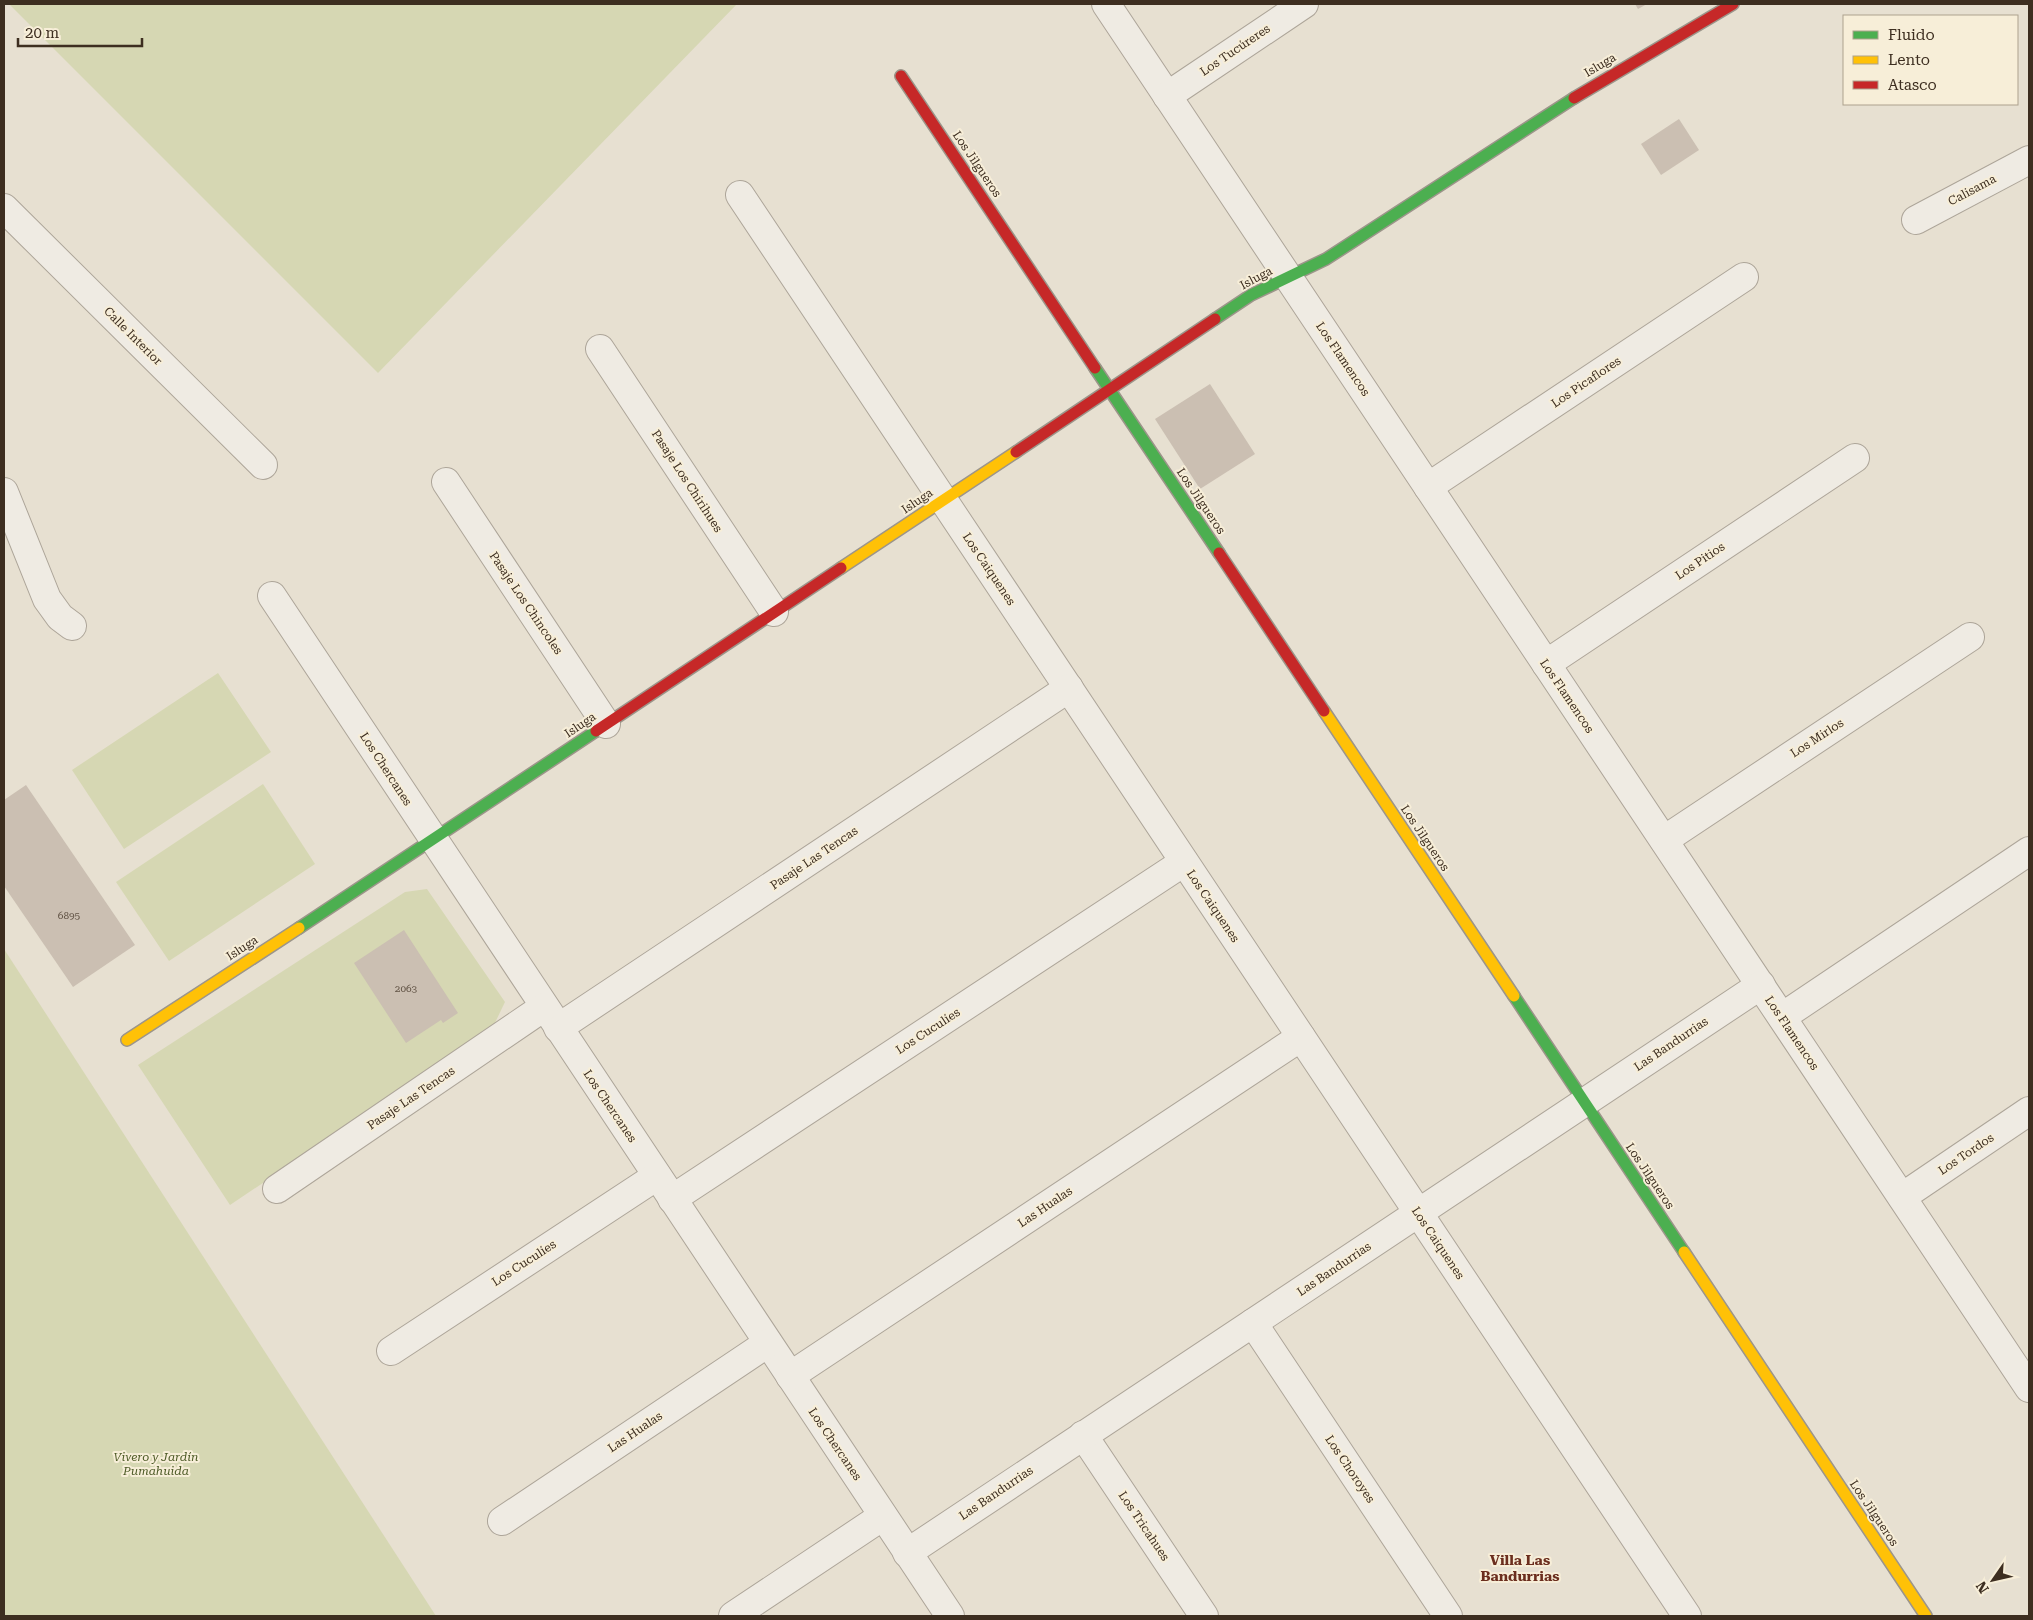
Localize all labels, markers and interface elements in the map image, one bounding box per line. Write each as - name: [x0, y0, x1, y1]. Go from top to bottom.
- scale bar: [18, 15, 141, 47]
- legend: [1843, 15, 2018, 105]
- street label: Los Tucúreres: [1197, 21, 1273, 79]
- text: 20 m: [25, 24, 60, 42]
- text: Fluido: [1888, 26, 1935, 44]
- street label: Isluga: [1582, 50, 1619, 80]
- text: Lento: [1888, 51, 1930, 69]
- text: Atasco: [1888, 76, 1937, 94]
- street label: Los Jilgueros: [950, 128, 1004, 200]
- street label: Calisama: [1946, 171, 1999, 208]
- street label: Isluga: [1237, 263, 1275, 292]
- street label: Calle Interior: [101, 304, 165, 368]
- street label: Los Flamencos: [1313, 319, 1373, 399]
- street label: Los Picaflores: [1549, 353, 1624, 410]
- street label: Pasaje Los Chirihues: [649, 427, 725, 535]
- street label: Los Jilgueros: [1174, 465, 1228, 537]
- street label: Isluga: [899, 485, 936, 516]
- street label: Los Caiquenes: [960, 530, 1019, 608]
- street label: Los Pitios: [1673, 539, 1728, 583]
- street label: Pasaje Los Chincoles: [486, 549, 566, 657]
- street label: Los Flamencos: [1537, 656, 1597, 736]
- street label: Isluga: [562, 709, 599, 740]
- street label: Los Mirlos: [1788, 715, 1846, 760]
- street label: Los Chercanes: [357, 730, 415, 809]
- street label: Los Jilgueros: [1398, 802, 1452, 874]
- street label: Pasaje Las Tencas: [768, 823, 861, 892]
- street label: Los Caiquenes: [1184, 867, 1243, 945]
- house number: 6895: [58, 910, 81, 921]
- street label: Isluga: [224, 932, 261, 963]
- house number: 2063: [395, 983, 418, 994]
- street label: Los Flamencos: [1762, 993, 1822, 1073]
- street label: Los Cuculíes: [893, 1005, 963, 1057]
- street label: Las Bandurrias: [1631, 1014, 1711, 1074]
- street label: Pasaje Las Tencas: [365, 1063, 458, 1132]
- street label: Los Chercanes: [581, 1067, 640, 1145]
- street label: Los Tordos: [1936, 1130, 1997, 1178]
- street label: Los Jilgueros: [1623, 1140, 1677, 1212]
- street label: Las Hualas: [1015, 1184, 1075, 1230]
- street label: Los Caiquenes: [1409, 1204, 1468, 1282]
- street label: Los Cuculíes: [489, 1237, 559, 1289]
- street label: Las Bandurrias: [1294, 1239, 1374, 1299]
- street label: Los Chercanes: [806, 1405, 865, 1483]
- street label: Las Hualas: [605, 1409, 665, 1455]
- street label: Los Choroyes: [1322, 1433, 1378, 1506]
- park label: Vivero y Jardín Pumahuida: [114, 1450, 198, 1478]
- street label: Las Bandurrias: [956, 1463, 1036, 1523]
- street label: Los Jilgueros: [1847, 1477, 1901, 1549]
- street label: Los Tricahues: [1116, 1489, 1173, 1564]
- district label: Villa Las Bandurrias: [1480, 1552, 1560, 1584]
- north arrow: [1968, 1555, 2018, 1605]
- text: N: [1972, 1578, 1992, 1596]

